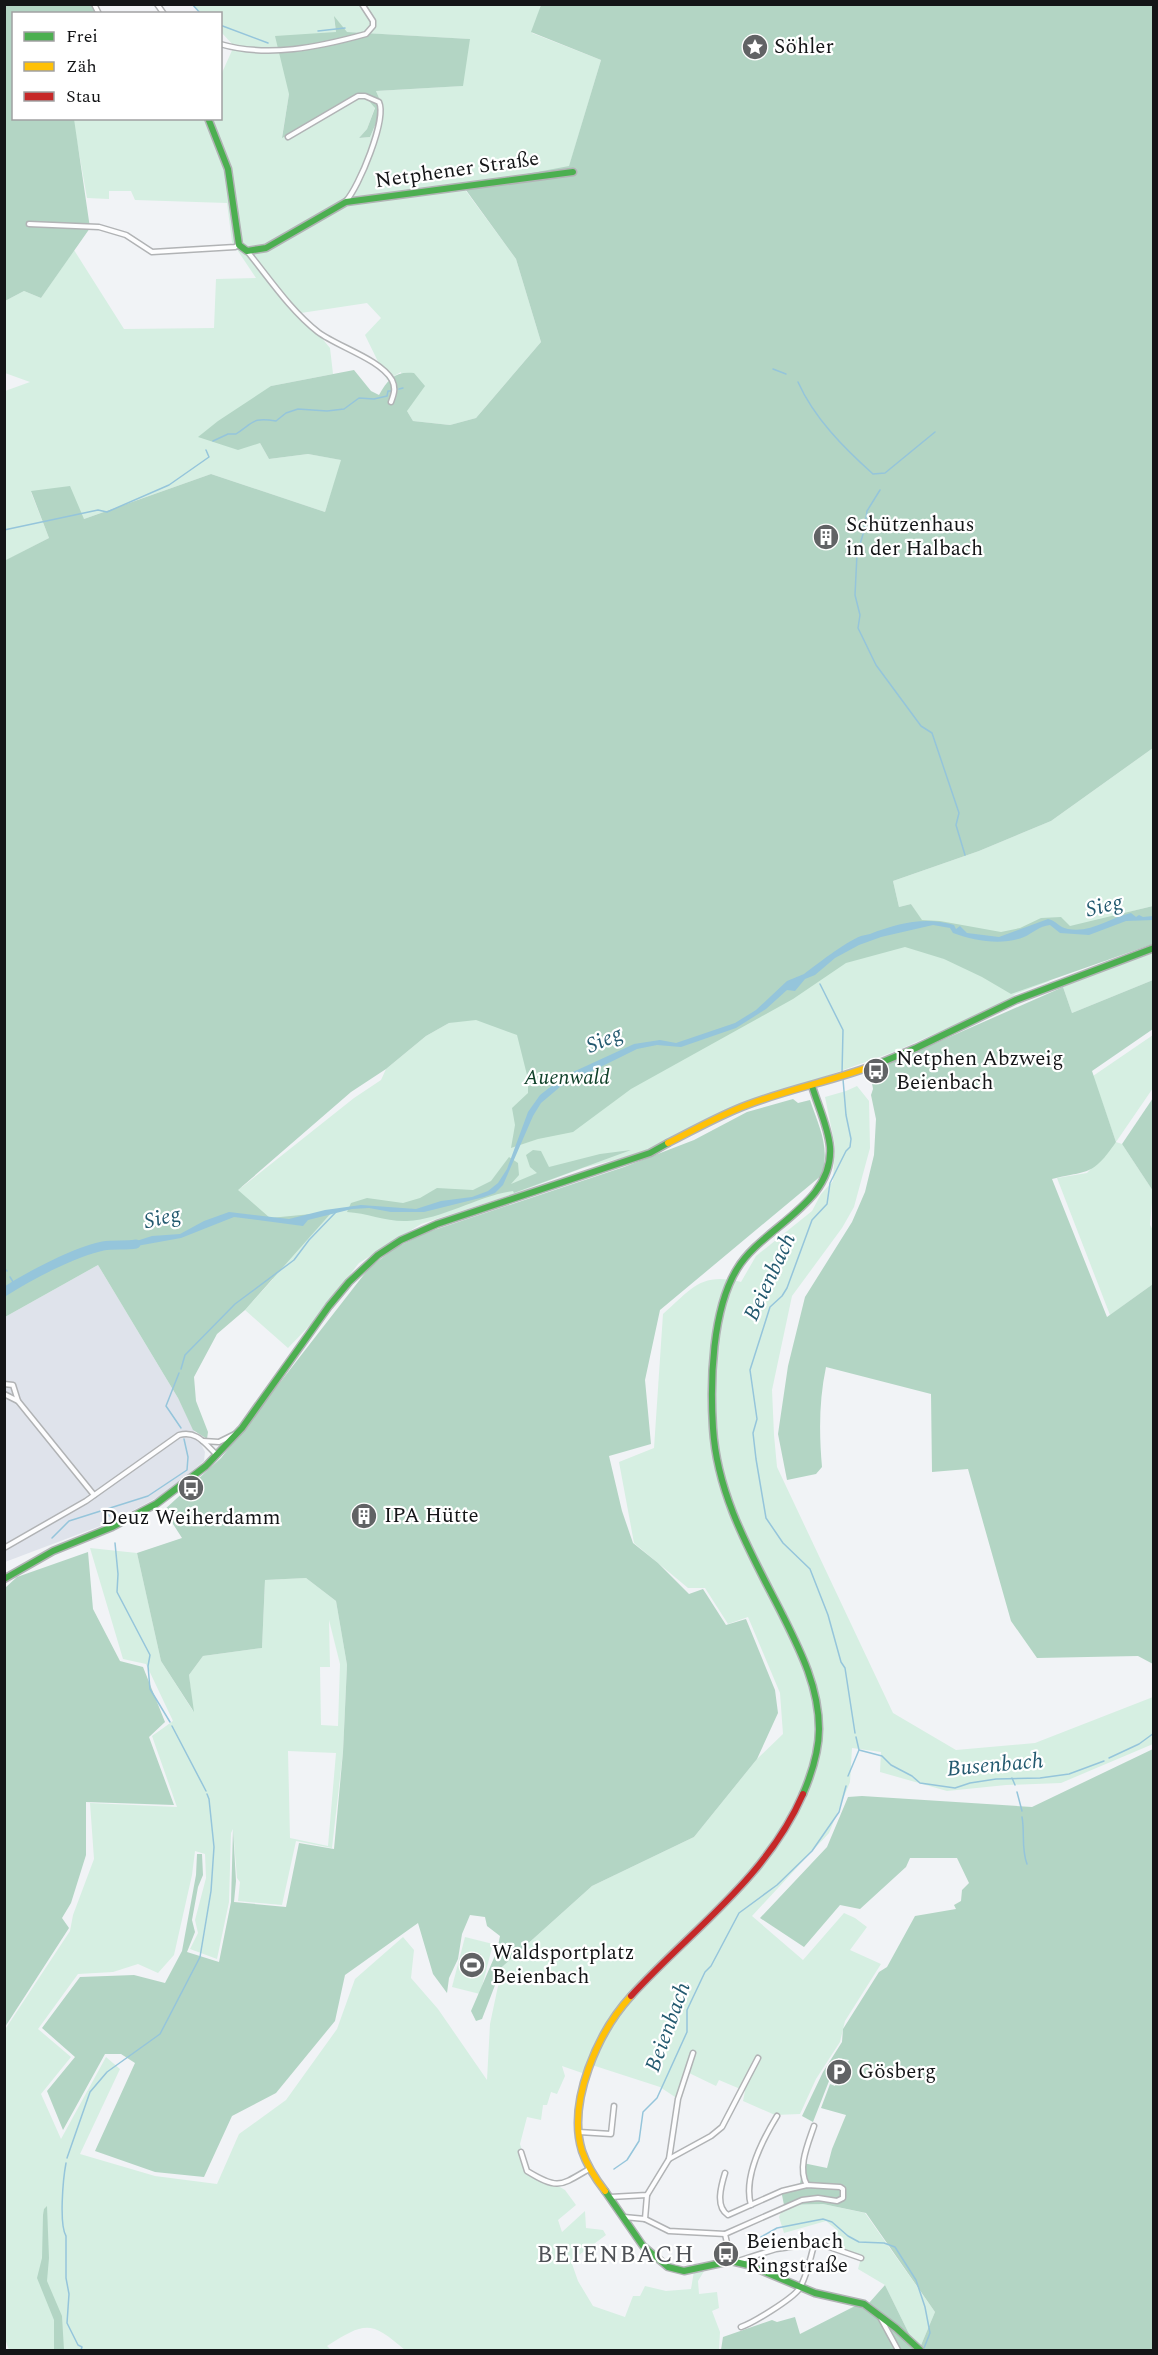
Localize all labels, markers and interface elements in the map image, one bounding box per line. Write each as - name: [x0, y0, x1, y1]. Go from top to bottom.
- legend: [12, 12, 222, 120]
- text: Frei: [66, 23, 98, 50]
- place label: Söhler: [774, 31, 834, 63]
- place icon: Söhler: [740, 32, 770, 62]
- text: Zäh: [66, 53, 97, 80]
- text: Stau: [66, 83, 101, 110]
- street label: Netphener Straße: [373, 143, 541, 197]
- place label: Schützenhaus in der Halbach: [846, 509, 983, 565]
- building icon: Schützenhaus in der Halbach: [811, 522, 841, 552]
- water label: Sieg: [1082, 885, 1127, 926]
- water label: Sieg: [581, 1017, 629, 1063]
- place label: Netphen Abzweig Beienbach: [896, 1043, 1063, 1099]
- bus stop icon: Netphen Abzweig Beienbach: [861, 1056, 891, 1086]
- park label: Auenwald: [523, 1062, 610, 1094]
- water label: Sieg: [140, 1198, 185, 1238]
- water label: Beienbach: [735, 1228, 805, 1326]
- bus stop icon: Deuz Weiherdamm: [176, 1473, 206, 1503]
- place label: IPA Hütte: [384, 1500, 479, 1532]
- building icon: IPA Hütte: [349, 1501, 379, 1531]
- place label: Deuz Weiherdamm: [101, 1502, 281, 1534]
- water label: Busenbach: [945, 1744, 1045, 1786]
- place label: Waldsportplatz Beienbach: [492, 1937, 635, 1993]
- sports icon: Waldsportplatz Beienbach: [457, 1950, 487, 1980]
- water label: Beienbach: [636, 1977, 700, 2077]
- place label: Gösberg: [858, 2056, 936, 2088]
- parking icon: Gösberg: [824, 2057, 854, 2087]
- place label: Beienbach Ringstraße: [746, 2226, 848, 2282]
- district label: BEIENBACH: [537, 2237, 695, 2273]
- bus stop icon: Beienbach Ringstraße: [711, 2239, 741, 2269]

